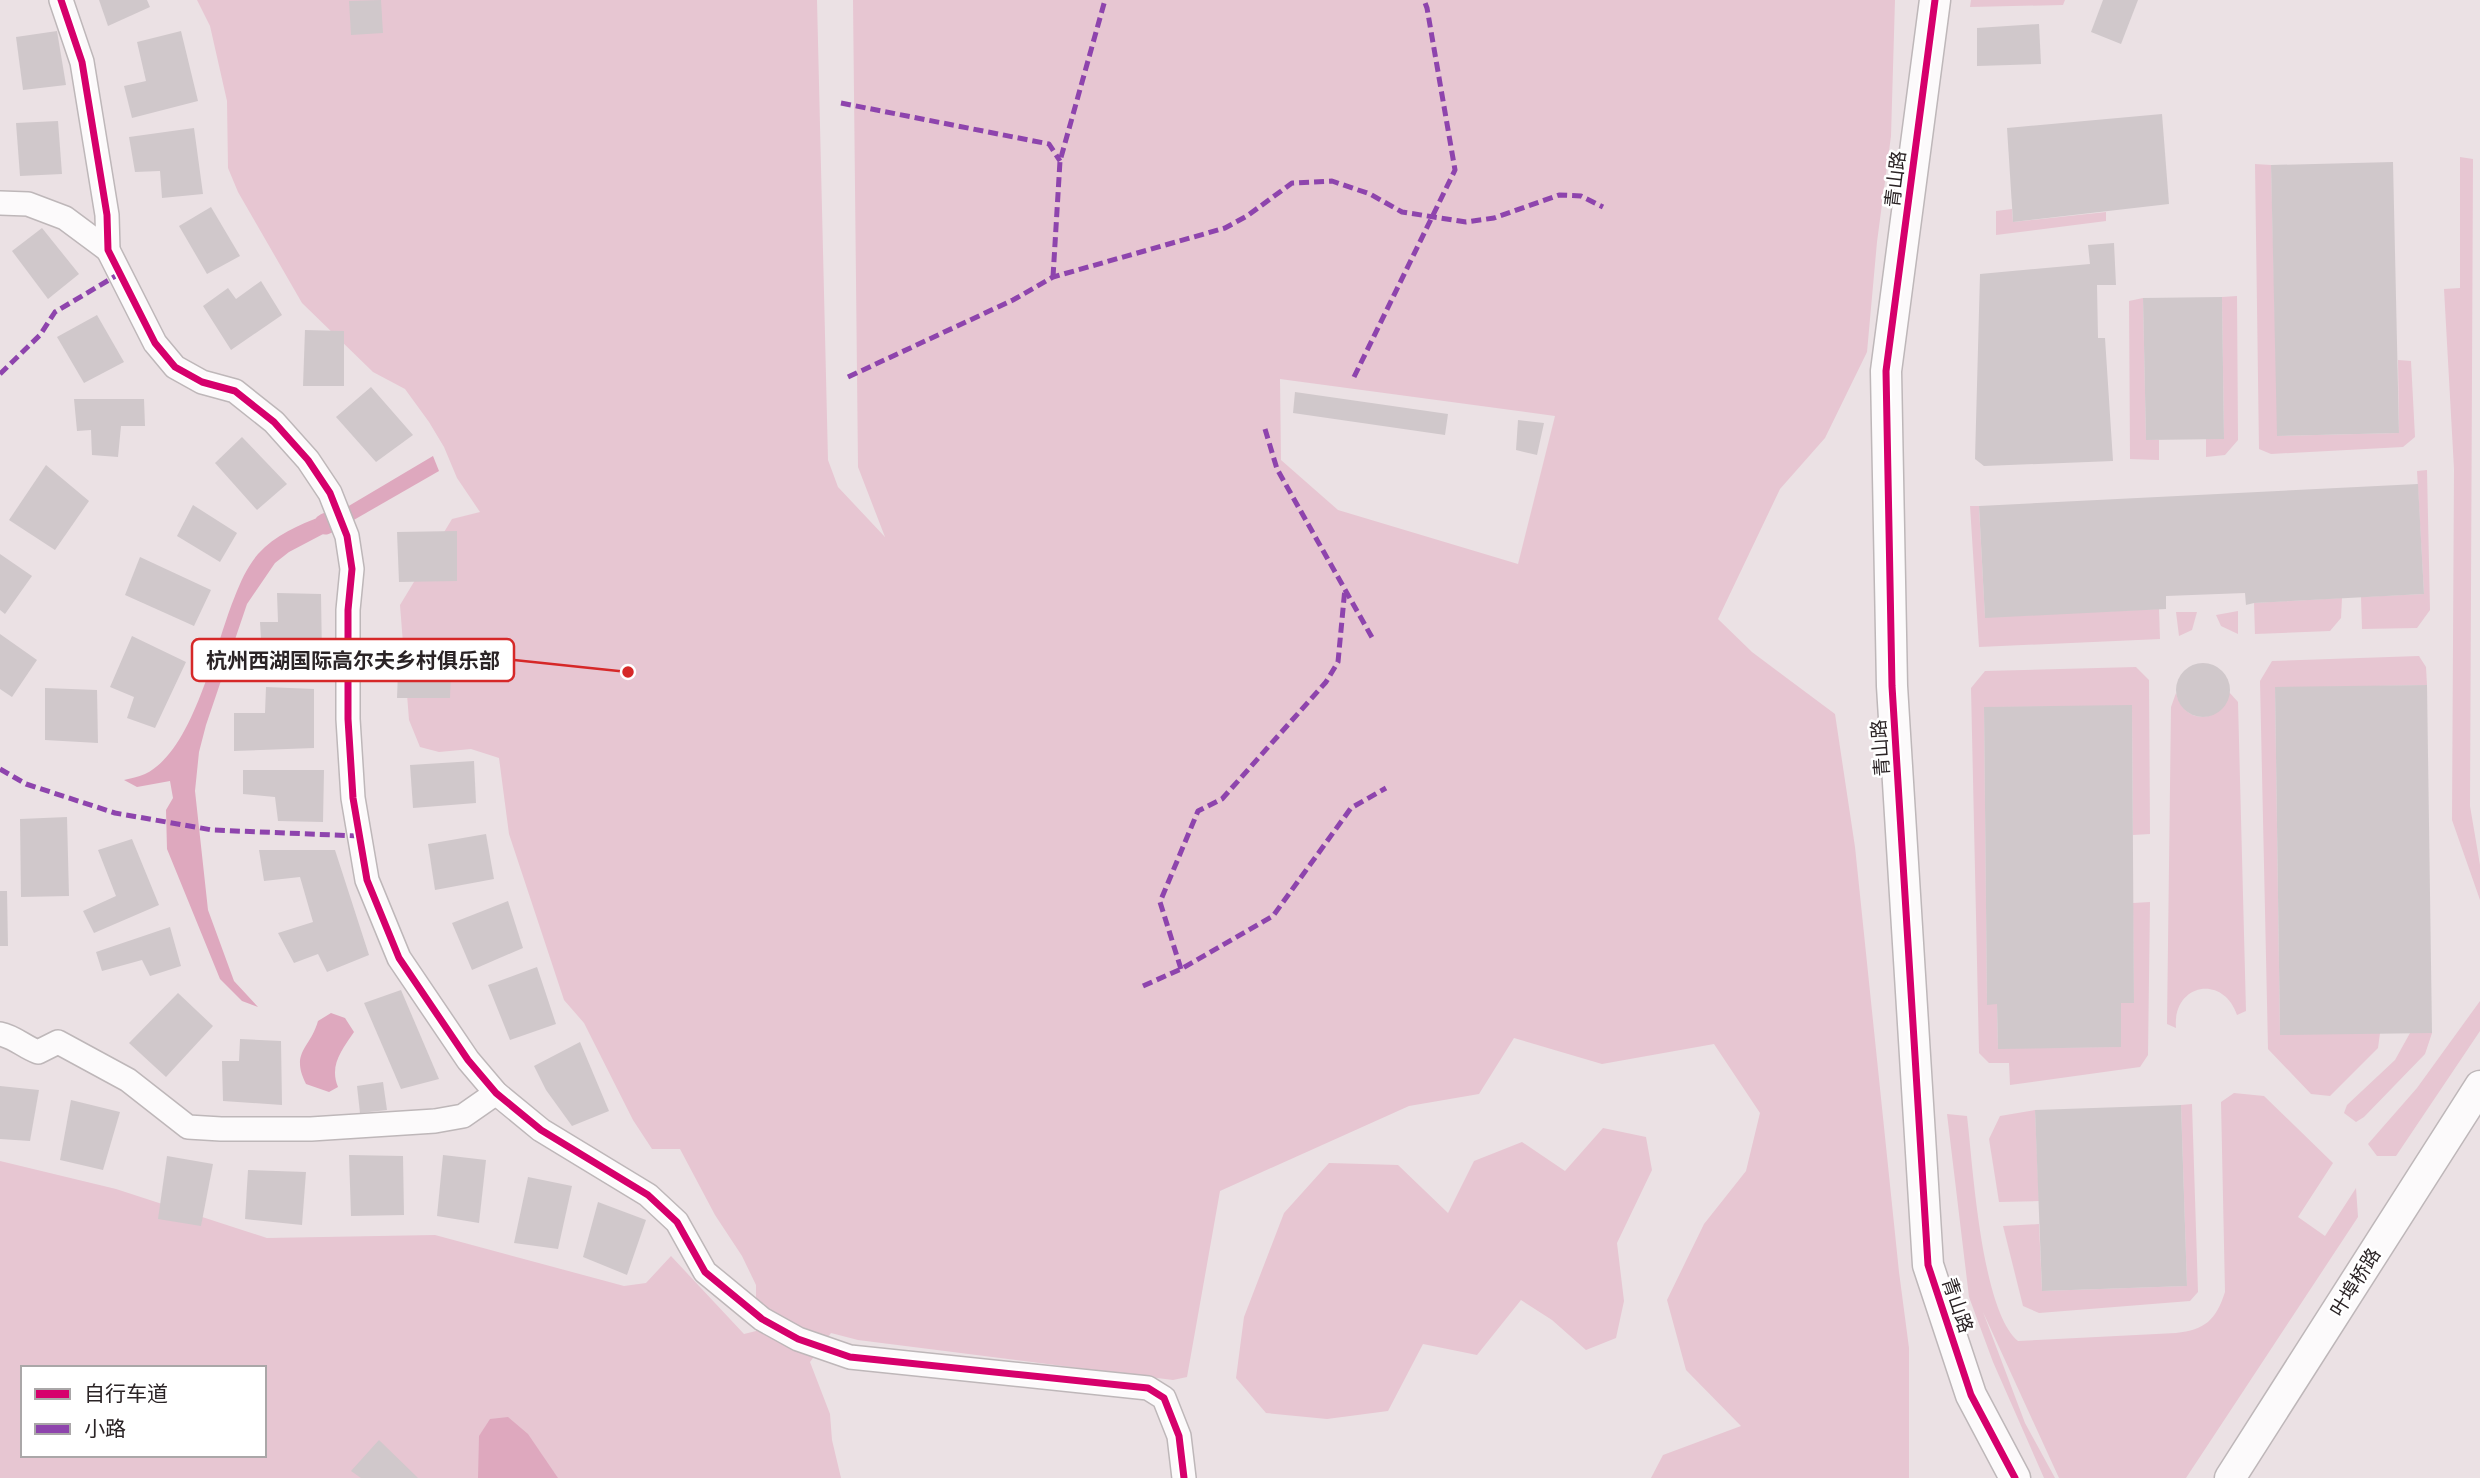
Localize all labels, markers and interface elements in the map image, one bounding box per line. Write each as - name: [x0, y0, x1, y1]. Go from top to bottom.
- street label: 青山路: [1877, 149, 1910, 209]
- callout: 杭州西湖国际高尔夫乡村俱乐部: [192, 639, 514, 681]
- text: 杭州西湖国际高尔夫乡村俱乐部: [206, 644, 500, 674]
- street label: 青山路: [1863, 719, 1894, 777]
- street label: 叶埠桥路: [2322, 1242, 2385, 1321]
- street label: 青山路: [1937, 1273, 1981, 1336]
- legend: [21, 1366, 266, 1457]
- text: 自行车道: [84, 1377, 168, 1407]
- text: 小路: [84, 1412, 126, 1442]

